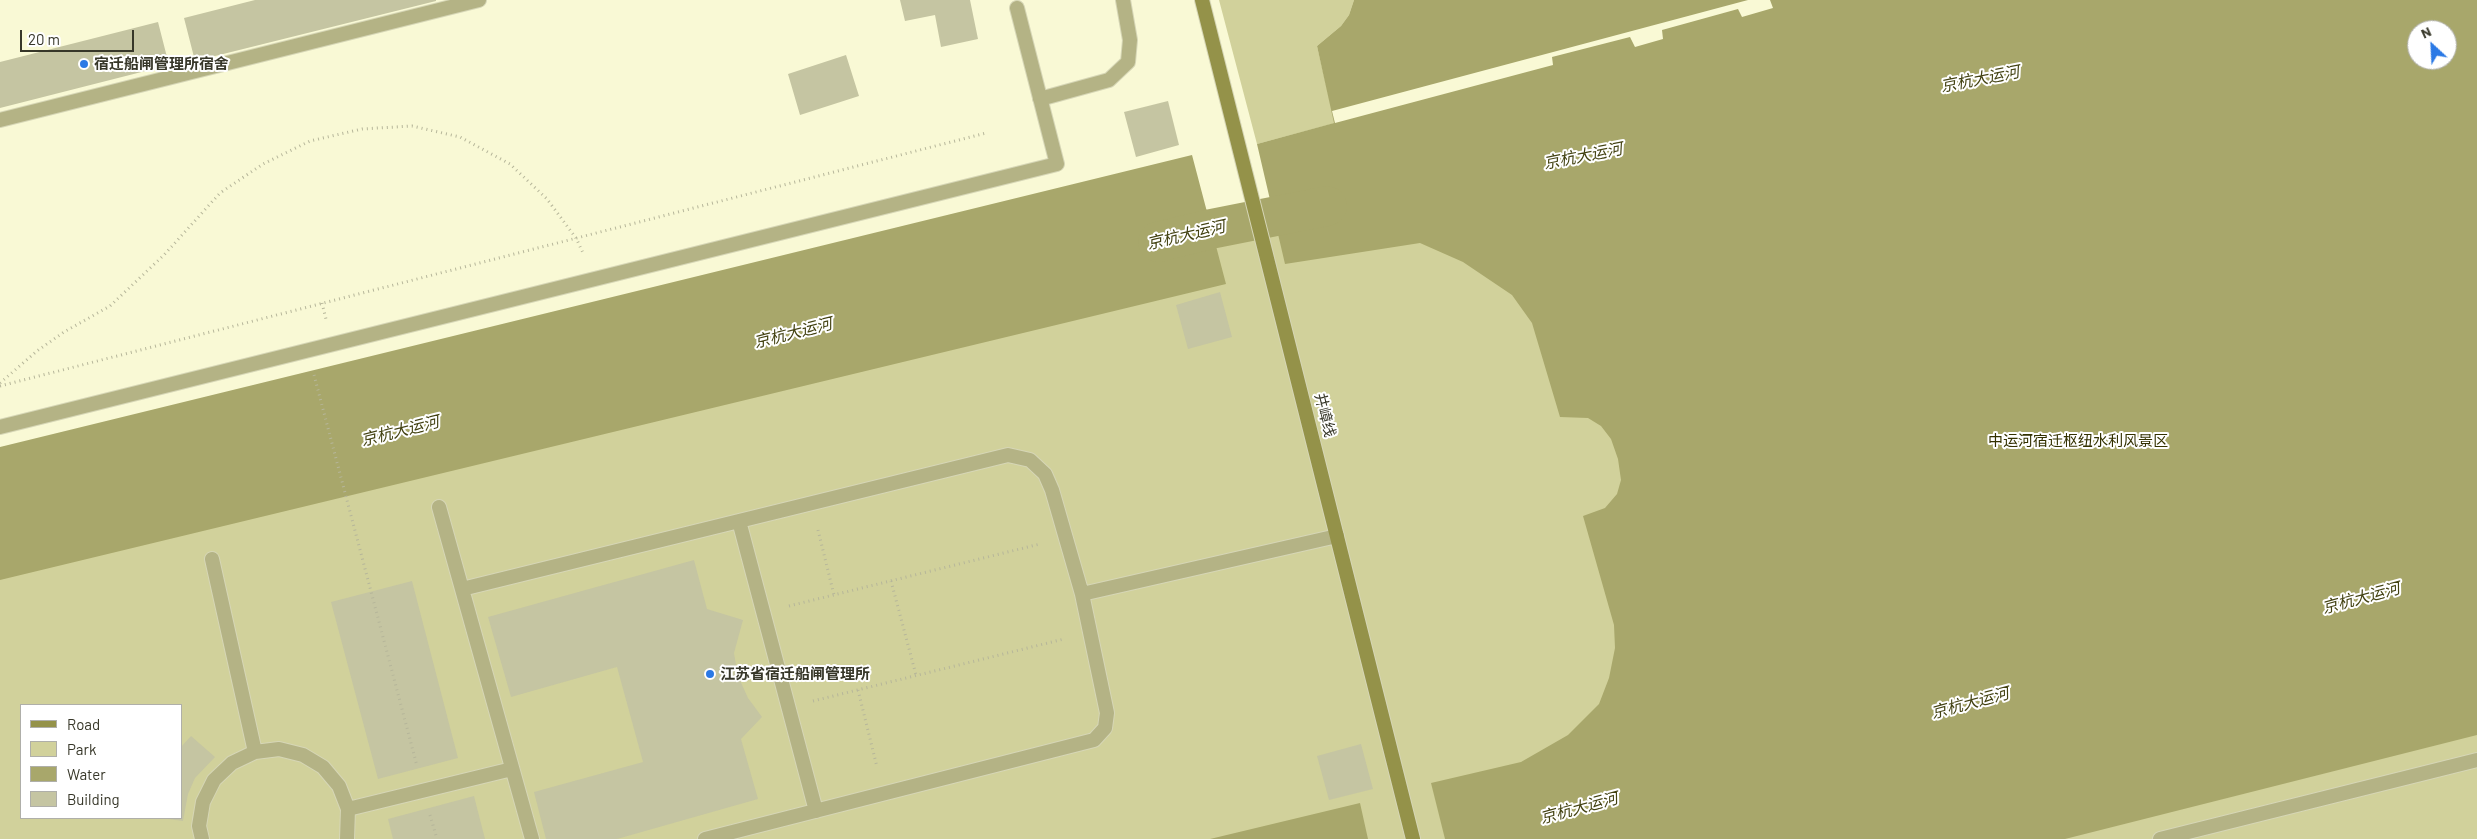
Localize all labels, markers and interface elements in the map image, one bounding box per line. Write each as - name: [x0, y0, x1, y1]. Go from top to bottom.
- scale bar: [22, 20, 136, 52]
- north arrow: [2407, 20, 2457, 70]
- text: N: [2418, 22, 2434, 42]
- text: 20 m: [28, 30, 60, 48]
- place label: 宿迁船闸管理所宿舍: [94, 55, 229, 73]
- marker: 宿迁船闸管理所宿舍: [78, 58, 90, 70]
- water label: 京杭大运河: [1939, 62, 2021, 96]
- water label: 京杭大运河: [1542, 139, 1624, 173]
- water label: 京杭大运河: [1145, 217, 1227, 253]
- water label: 京杭大运河: [752, 314, 834, 352]
- street label: 井嶂线: [1311, 391, 1339, 439]
- water label: 京杭大运河: [359, 412, 441, 450]
- park label: 中运河宿迁枢纽水利风景区: [1988, 432, 2168, 450]
- water label: 京杭大运河: [2320, 578, 2402, 618]
- place label: 江苏省宿迁船闸管理所: [720, 665, 870, 683]
- marker: 江苏省宿迁船闸管理所: [704, 668, 716, 680]
- water label: 京杭大运河: [1929, 683, 2011, 723]
- legend: [20, 704, 182, 819]
- text: Road: [67, 715, 100, 733]
- text: Park: [67, 740, 96, 758]
- text: Water: [67, 765, 106, 783]
- water label: 京杭大运河: [1538, 788, 1620, 828]
- text: Building: [67, 790, 120, 808]

